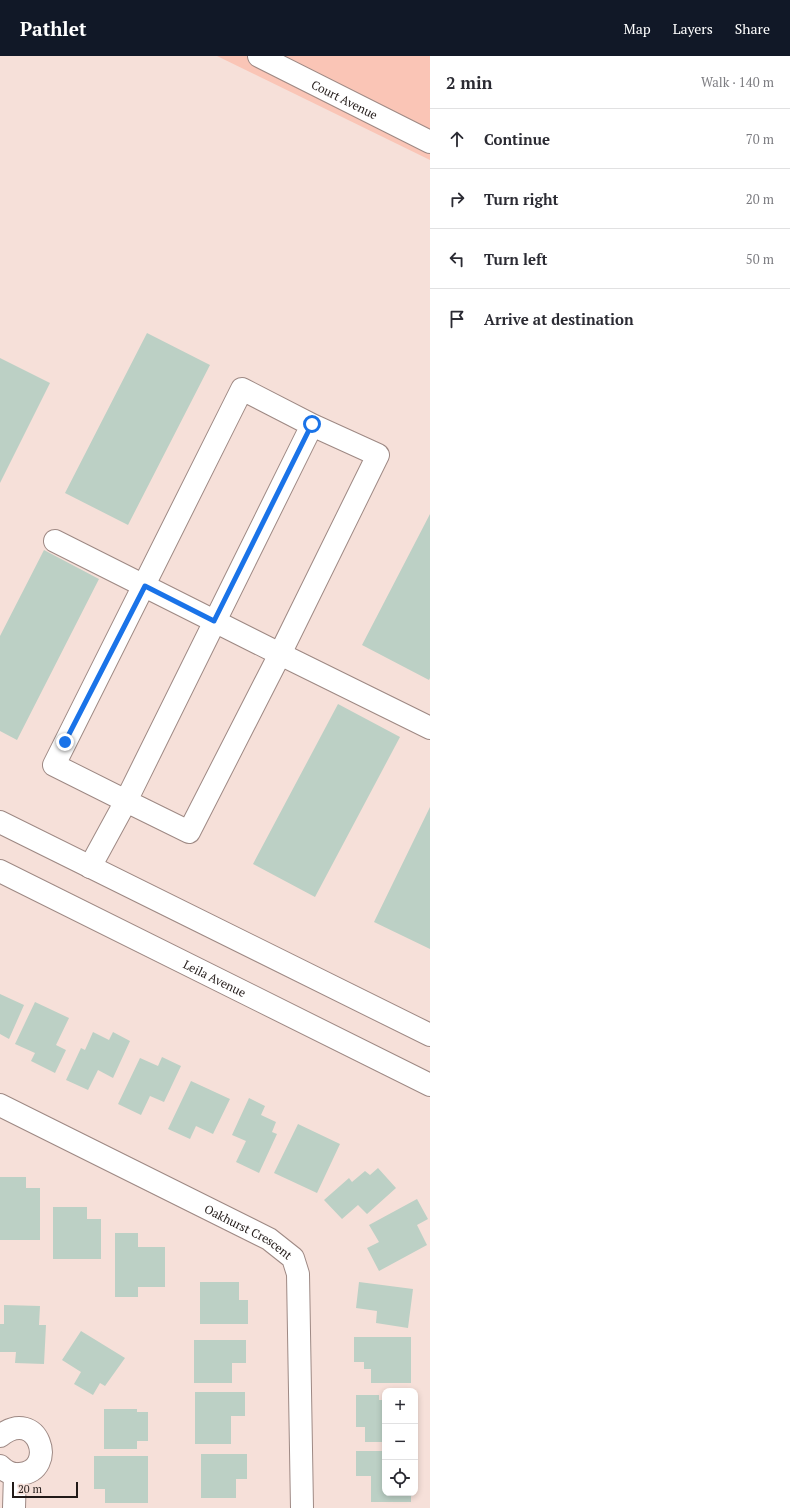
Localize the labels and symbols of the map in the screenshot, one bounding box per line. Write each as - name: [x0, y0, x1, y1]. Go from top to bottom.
- street label: Court Avenue: [309, 76, 380, 122]
- route start: [303, 415, 321, 433]
- route end: [56, 733, 74, 751]
- street label: Leila Avenue: [181, 956, 249, 1000]
- street label: Oakhurst Crescent: [202, 1201, 296, 1263]
- scale bar: [12, 1480, 78, 1499]

